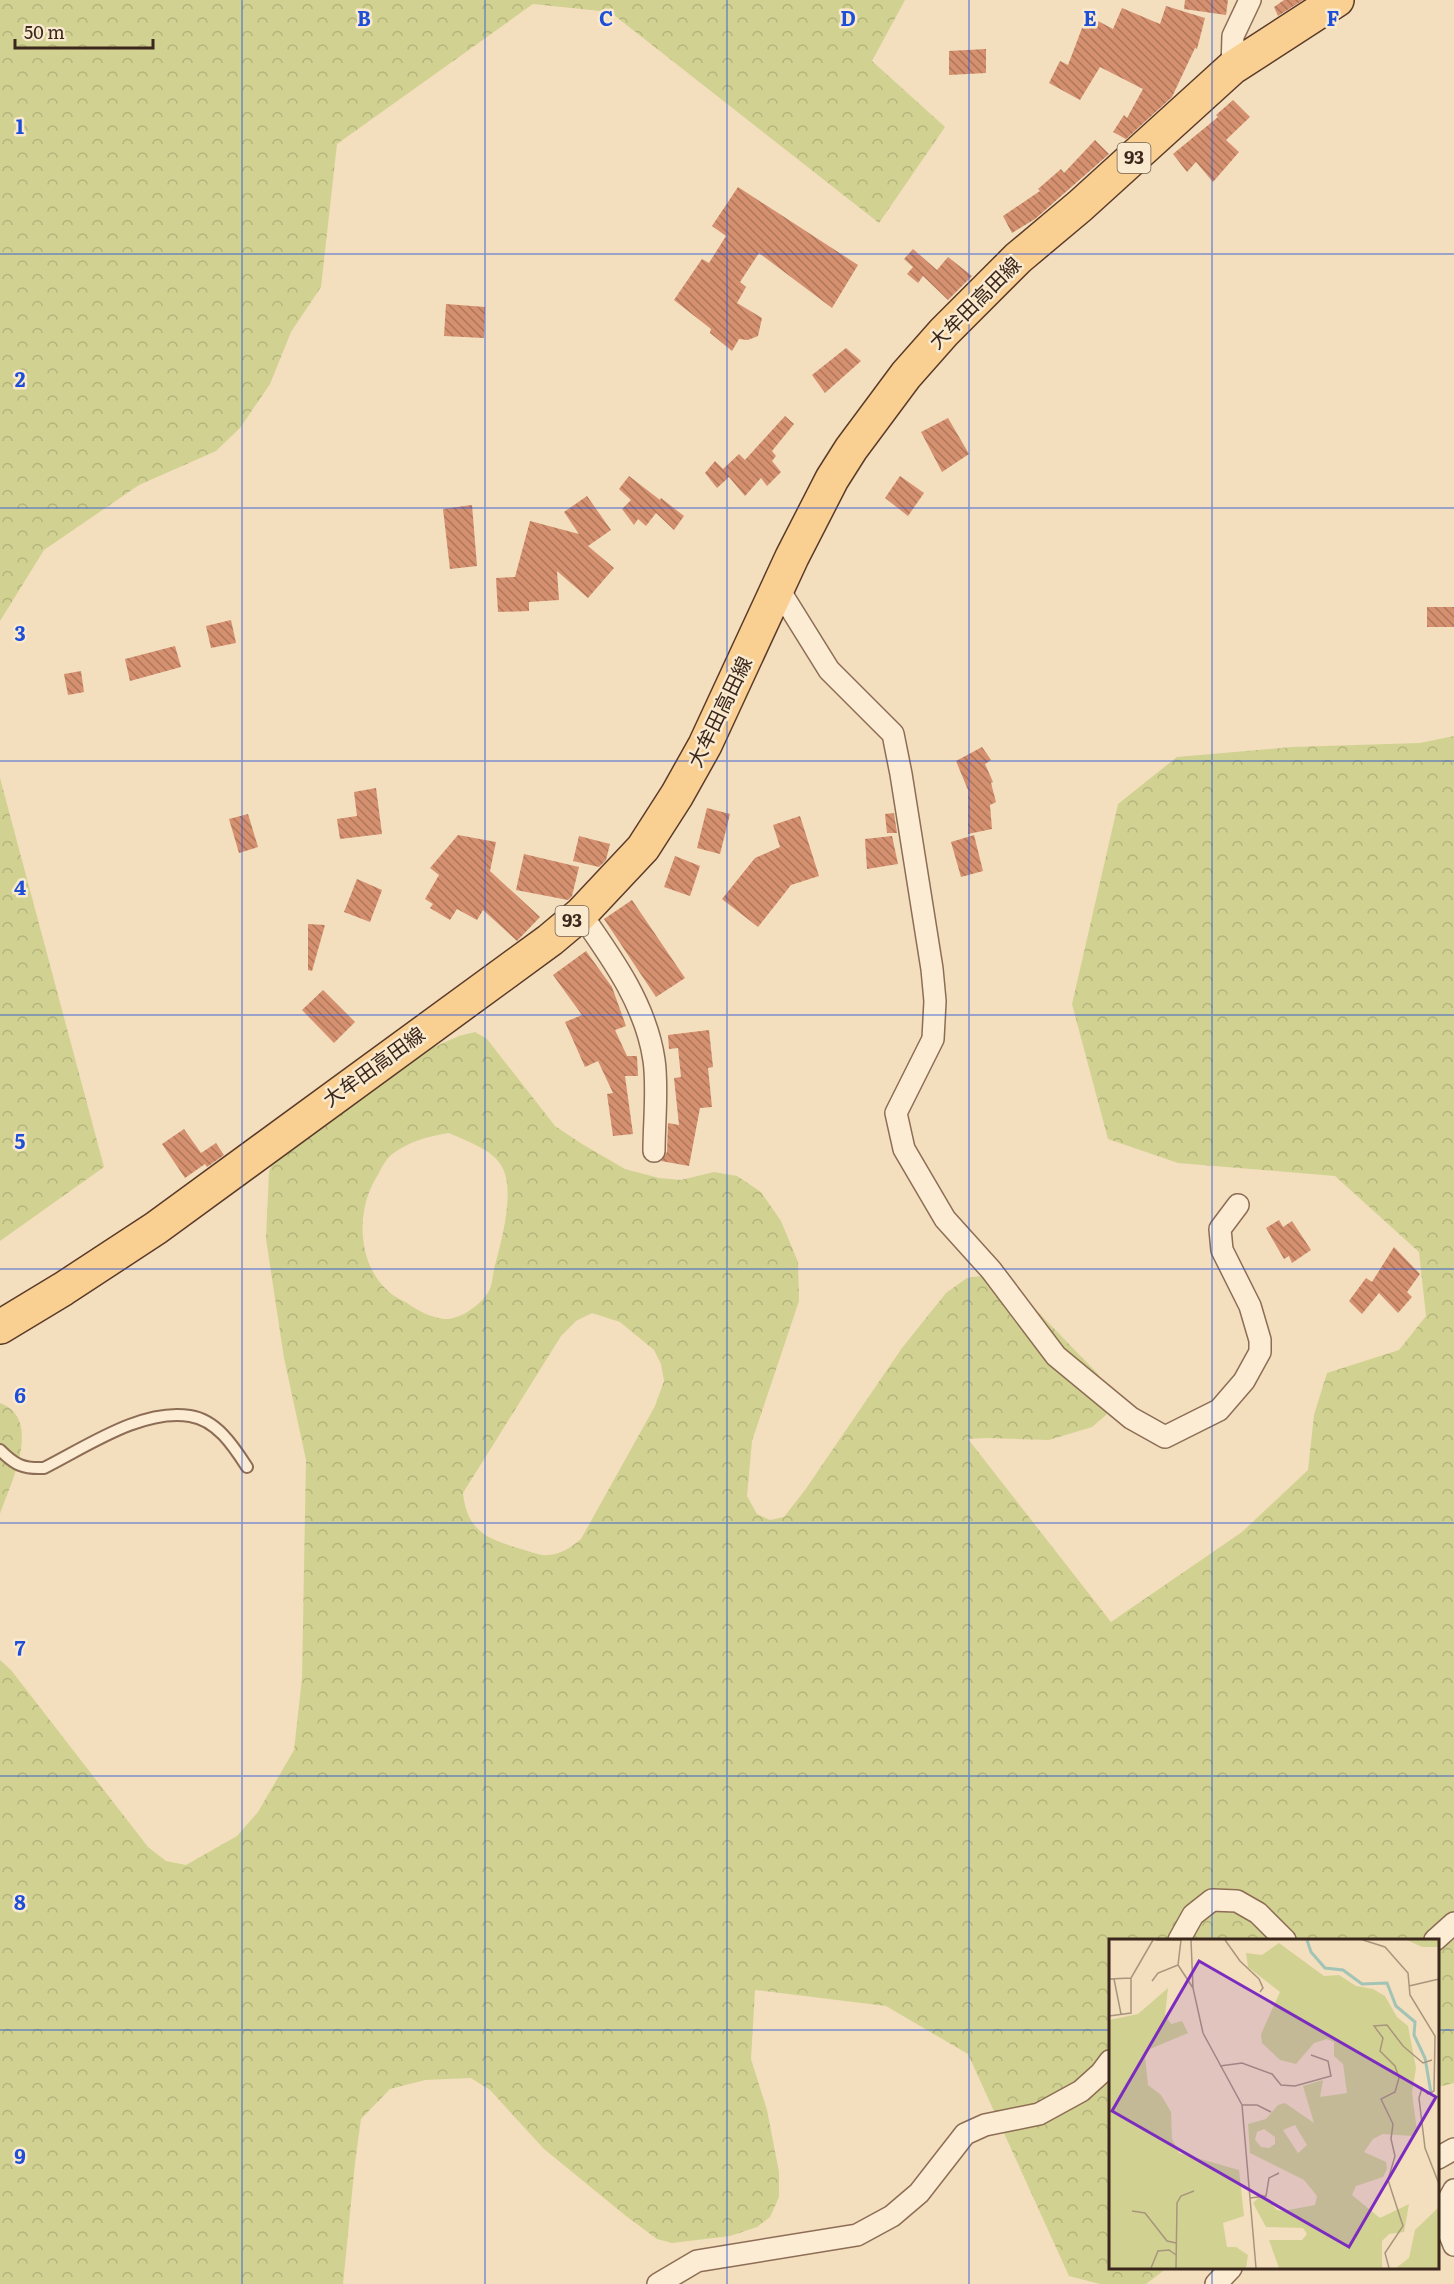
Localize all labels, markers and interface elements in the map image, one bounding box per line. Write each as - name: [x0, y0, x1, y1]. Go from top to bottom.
- text: B: [357, 2, 371, 32]
- text: C: [599, 2, 613, 32]
- text: D: [840, 2, 856, 32]
- text: E: [1083, 2, 1097, 32]
- text: F: [1327, 2, 1340, 32]
- scale bar: [15, 12, 153, 50]
- text: 50 m: [24, 18, 65, 45]
- text: 1: [16, 110, 24, 140]
- road number: 93: [1118, 143, 1150, 173]
- street label: 大牟田高田線: [921, 249, 1027, 355]
- text: 2: [15, 363, 26, 393]
- text: 3: [14, 617, 26, 647]
- street label: 大牟田高田線: [678, 651, 758, 772]
- text: 4: [14, 871, 26, 901]
- road number: 93: [556, 906, 588, 936]
- street label: 大牟田高田線: [315, 1018, 430, 1113]
- text: 5: [15, 1125, 26, 1155]
- text: 6: [14, 1379, 26, 1409]
- text: 7: [15, 1632, 26, 1662]
- text: 8: [14, 1886, 26, 1916]
- inset map: [1109, 1939, 1439, 2269]
- text: 9: [14, 2140, 26, 2170]

